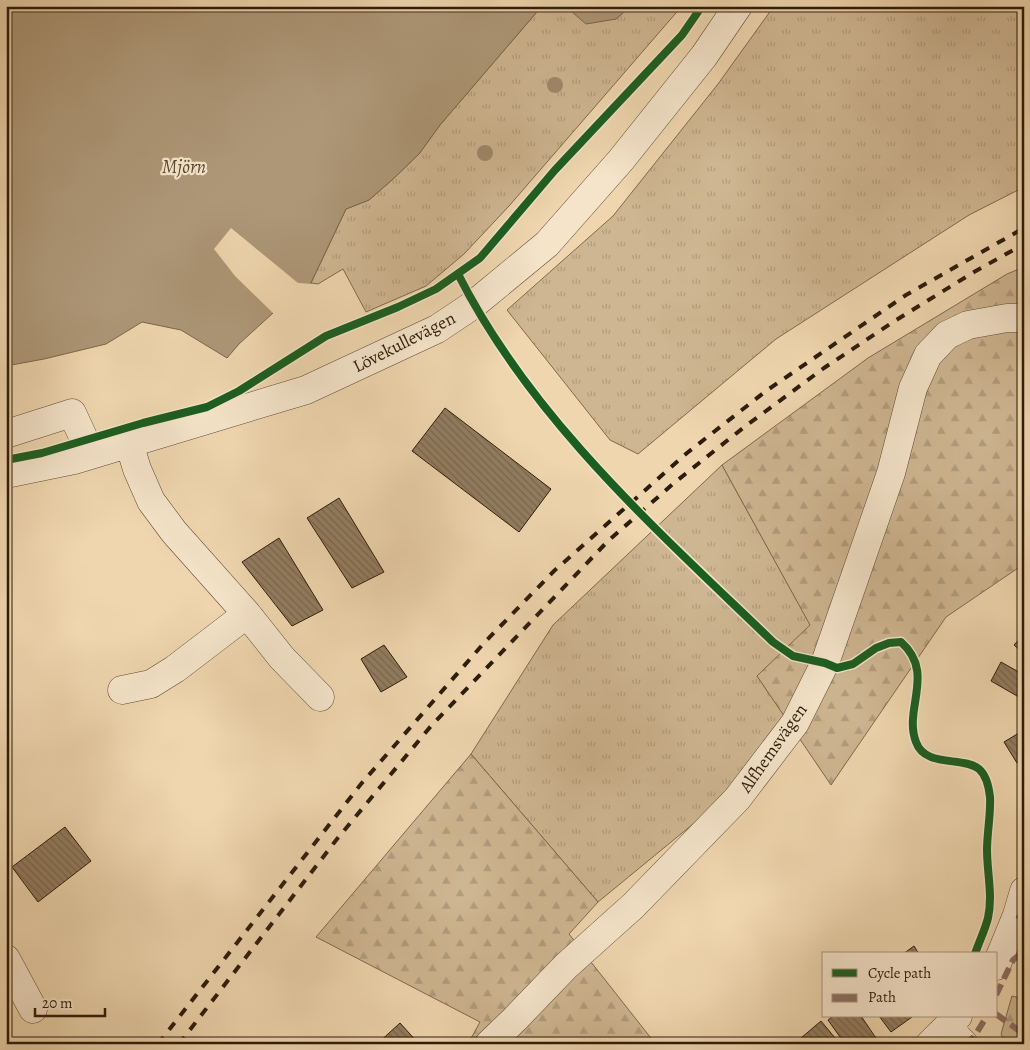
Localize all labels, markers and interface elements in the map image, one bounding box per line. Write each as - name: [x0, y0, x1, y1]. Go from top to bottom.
- water label: Mjörn: [162, 154, 206, 180]
- street label: Lövekullevägen: [349, 306, 460, 378]
- street label: Alfhemsvägen: [733, 699, 813, 798]
- legend: [822, 952, 998, 1018]
- text: Cycle path: [868, 963, 931, 983]
- scale bar: [35, 985, 105, 1017]
- text: Path: [868, 987, 896, 1007]
- text: 20 m: [42, 993, 73, 1013]

